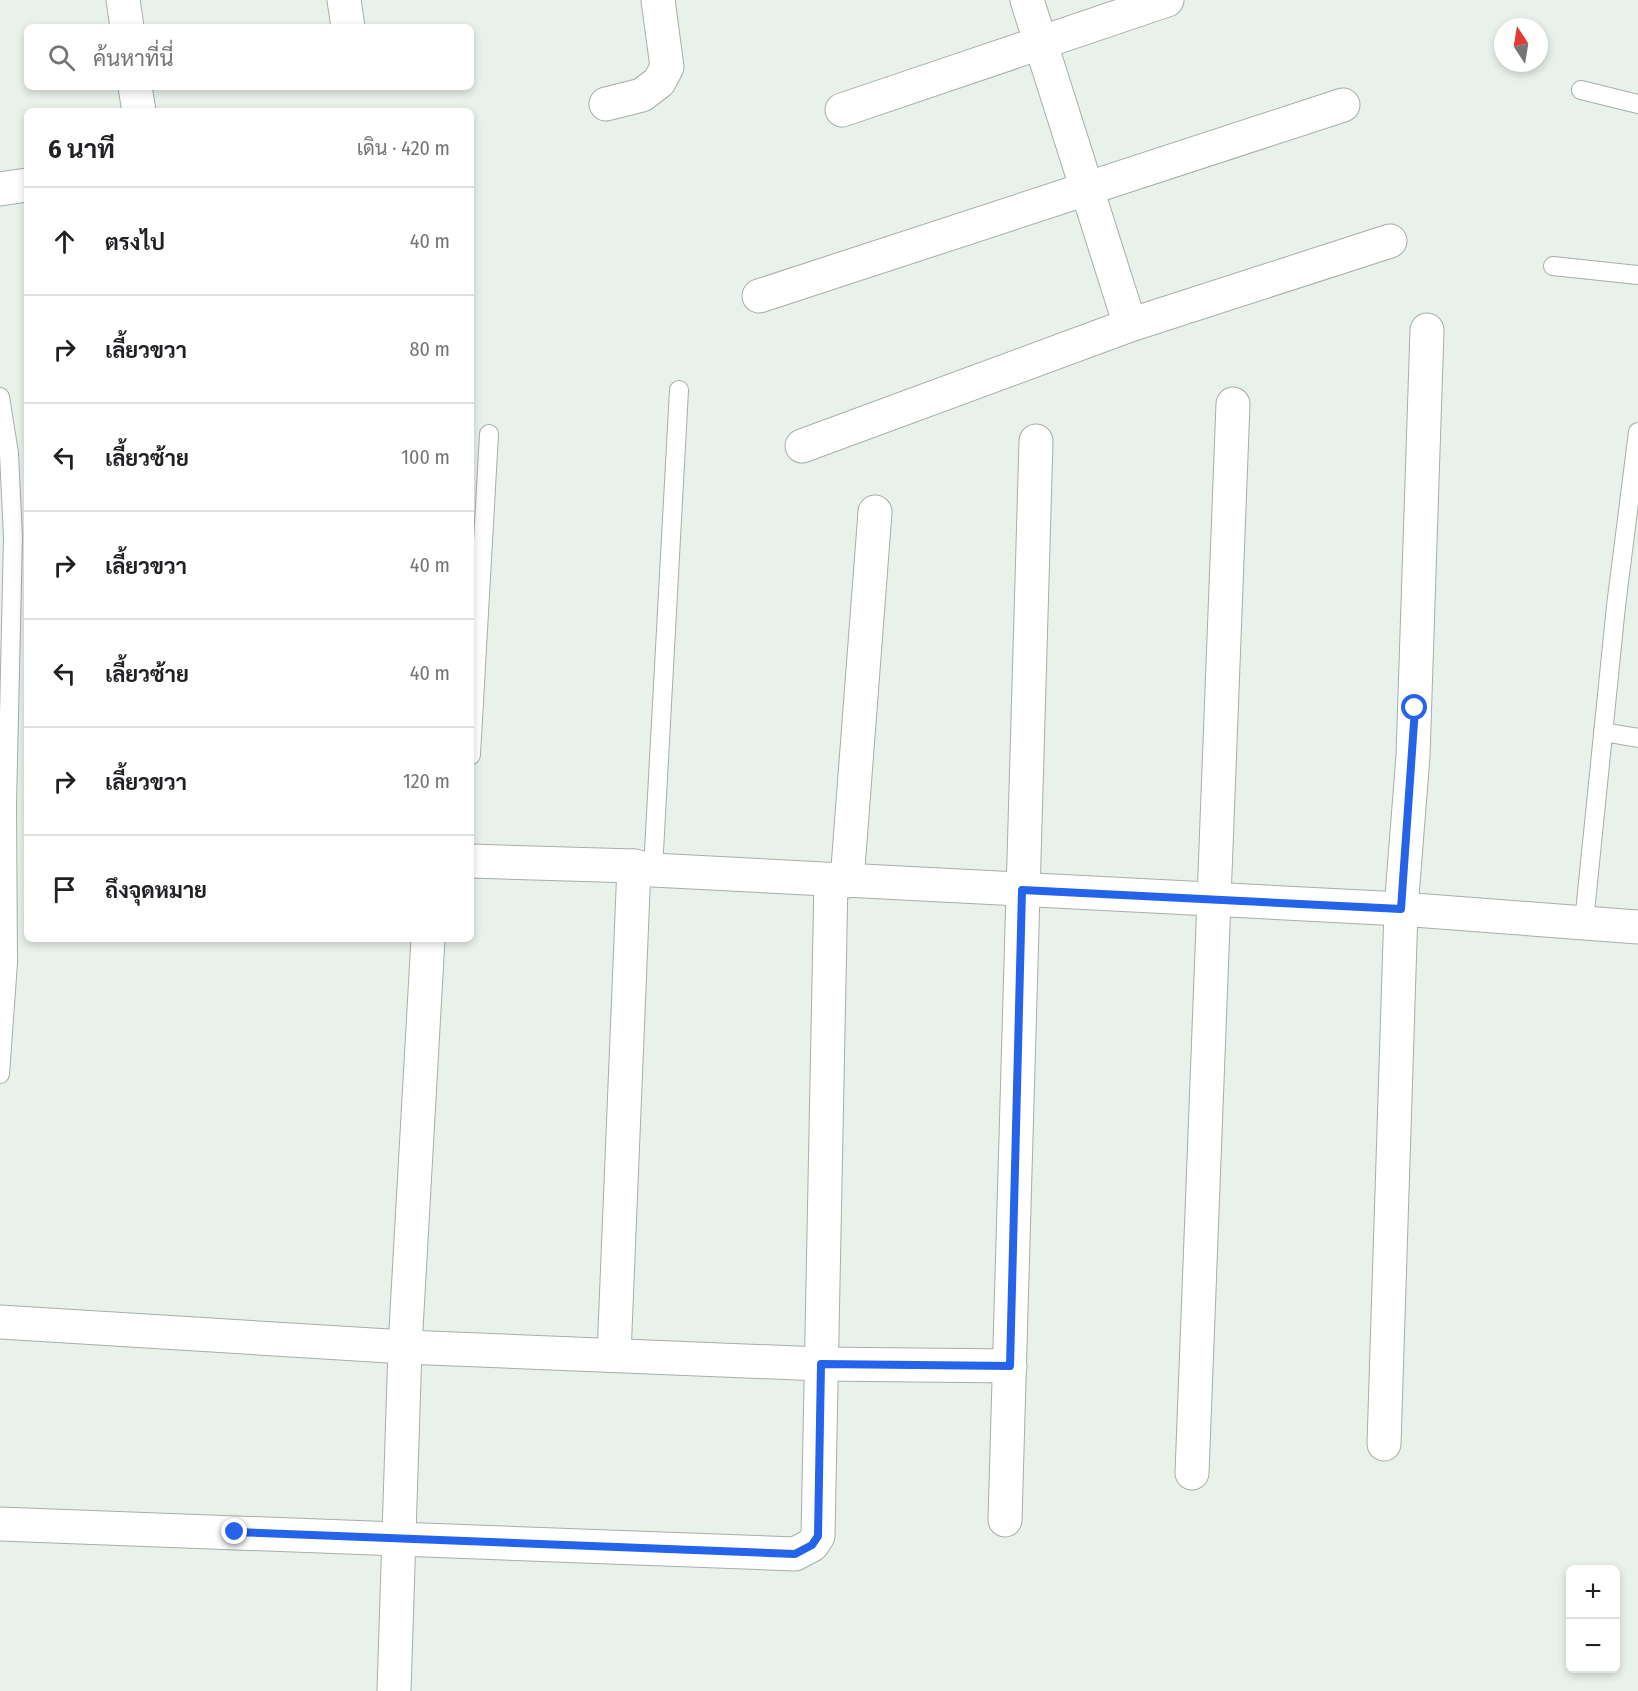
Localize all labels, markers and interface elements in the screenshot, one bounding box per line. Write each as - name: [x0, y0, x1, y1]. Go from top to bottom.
- north arrow: [1494, 18, 1548, 72]
- search box: [24, 24, 474, 90]
- icon: search: [45, 41, 78, 74]
- text: ค้นหาที่นี่: [93, 45, 173, 72]
- text: 6 นาที: [48, 134, 115, 165]
- text: เดิน · 420 m: [357, 136, 450, 160]
- icon: ahead: [48, 225, 81, 258]
- text: ตรงไป: [105, 229, 165, 256]
- text: 40 m: [410, 229, 450, 253]
- icon: right: [48, 333, 81, 366]
- text: เลี้ยวขวา: [105, 337, 187, 364]
- text: 80 m: [410, 337, 450, 361]
- icon: left: [48, 441, 81, 474]
- text: เลี้ยวซ้าย: [105, 445, 189, 472]
- text: 100 m: [401, 445, 450, 469]
- icon: right: [48, 549, 81, 582]
- text: เลี้ยวขวา: [105, 553, 187, 580]
- text: 40 m: [410, 553, 450, 577]
- icon: left: [48, 657, 81, 690]
- text: เลี้ยวซ้าย: [105, 661, 189, 688]
- text: 40 m: [410, 661, 450, 685]
- route start: [1401, 694, 1427, 720]
- icon: right: [48, 765, 81, 798]
- text: เลี้ยวขวา: [105, 769, 187, 796]
- text: 120 m: [403, 769, 450, 793]
- icon: arrive: [48, 873, 81, 906]
- text: ถึงจุดหมาย: [105, 877, 207, 904]
- route end: [221, 1518, 247, 1544]
- map controls: [1566, 1565, 1620, 1673]
- button: +: [1566, 1565, 1620, 1619]
- button: −: [1566, 1619, 1620, 1673]

